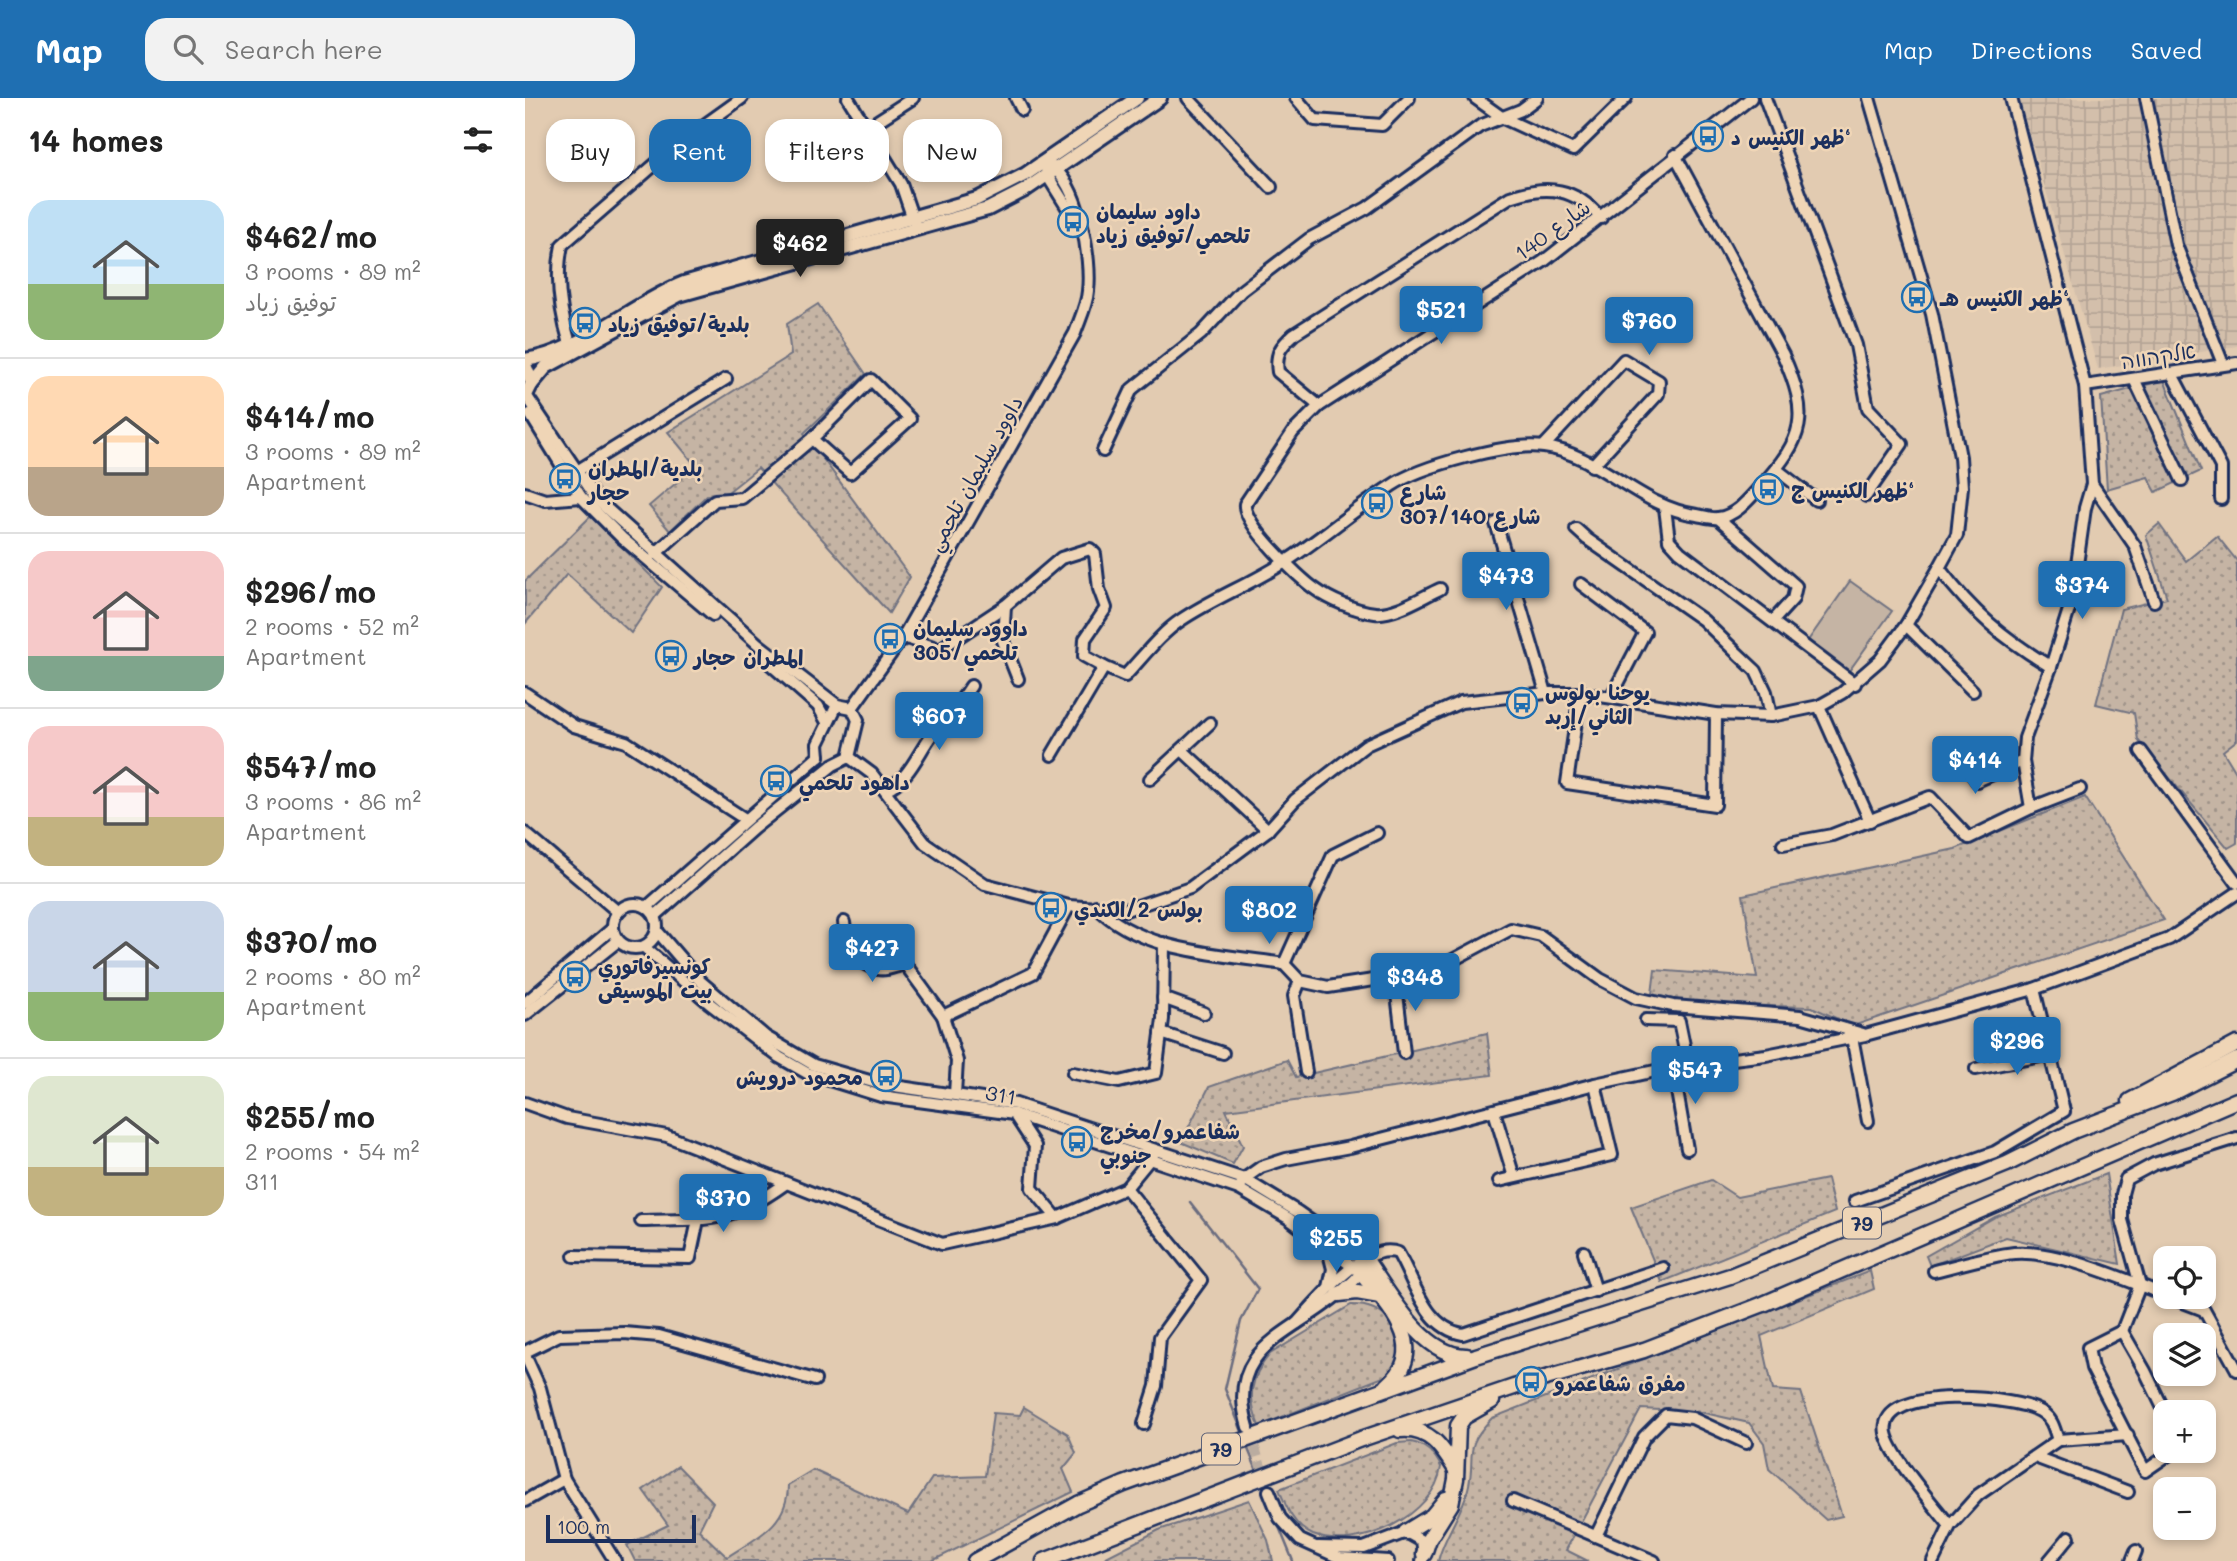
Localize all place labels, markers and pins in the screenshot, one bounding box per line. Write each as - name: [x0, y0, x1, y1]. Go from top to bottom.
- bus stop icon: ظهر الكنيس د‘: [1691, 119, 1725, 153]
- place label: ظهر الكنيس د‘: [1731, 123, 1851, 151]
- place label: داود سليمان تلحمي/توفيق زياد: [1096, 197, 1250, 255]
- bus stop icon: داود سليمان تلحمي/توفيق زياد: [1056, 205, 1090, 239]
- pin: $462: [759, 220, 841, 279]
- bus stop icon: ظهر الكنيس هـ‘: [1900, 280, 1934, 314]
- place label: ظهر الكنيس هـ‘: [1939, 284, 2069, 312]
- pin: $521: [1400, 286, 1482, 346]
- pin: $760: [1608, 298, 1690, 357]
- bus stop icon: بلدية/توفيق زياد: [568, 306, 602, 340]
- place label: بلدية/توفيق زياد: [608, 310, 750, 338]
- place label: بلدية/المطران حجار: [586, 454, 702, 505]
- bus stop icon: بلدية/المطران حجار: [548, 462, 582, 496]
- bus stop icon: ظهر الكنيس ج‘: [1751, 472, 1785, 506]
- place label: ظهر الكنيس ج‘: [1791, 476, 1914, 504]
- place label: شارع 307/شارع 140: [1400, 478, 1540, 532]
- bus stop icon: شارع 307/شارع 140: [1360, 486, 1394, 520]
- pin: $473: [1465, 552, 1547, 612]
- pin: $374: [2041, 561, 2123, 621]
- place label: داوود سليمان تلحمي/305: [913, 614, 1028, 672]
- bus stop icon: داوود سليمان تلحمي/305: [873, 622, 907, 656]
- bus stop icon: المطران حجار: [654, 639, 688, 673]
- place label: المطران حجار: [692, 643, 803, 670]
- place label: يوحنا بولوس الثاني/إربد: [1545, 678, 1650, 736]
- bus stop icon: يوحنا بولوس الثاني/إربد: [1505, 686, 1539, 720]
- pin: $607: [898, 692, 980, 752]
- pin: $414: [1934, 736, 2016, 796]
- bus stop icon: داهود تلحمي: [759, 764, 793, 798]
- place label: داهود تلحمي: [799, 768, 910, 802]
- pin: $802: [1228, 886, 1310, 946]
- bus stop icon: بولس 2/الكندي: [1034, 891, 1068, 925]
- place label: بولس 2/الكندي: [1074, 895, 1203, 926]
- pin: $427: [831, 924, 913, 984]
- place label: كونسيرفاتوري بيت الموسيقى: [598, 952, 712, 1004]
- pin: $348: [1374, 954, 1456, 1013]
- bus stop icon: كونسيرفاتوري بيت الموسيقى: [558, 960, 592, 994]
- pin: $296: [1976, 1018, 2058, 1077]
- pin: $547: [1654, 1046, 1736, 1106]
- bus stop icon: محمود درويش: [869, 1059, 903, 1093]
- place label: محمود درويش: [736, 1063, 863, 1091]
- place label: شفاعمرو/مخرج جنوبي: [1100, 1117, 1240, 1175]
- bus stop icon: شفاعمرو/مخرج جنوبي: [1060, 1125, 1094, 1159]
- pin: $370: [682, 1174, 764, 1234]
- pin: $255: [1295, 1214, 1377, 1274]
- bus stop icon: مفرق شفاعمرو: [1514, 1365, 1548, 1399]
- place label: مفرق شفاعمرو: [1552, 1369, 1686, 1396]

